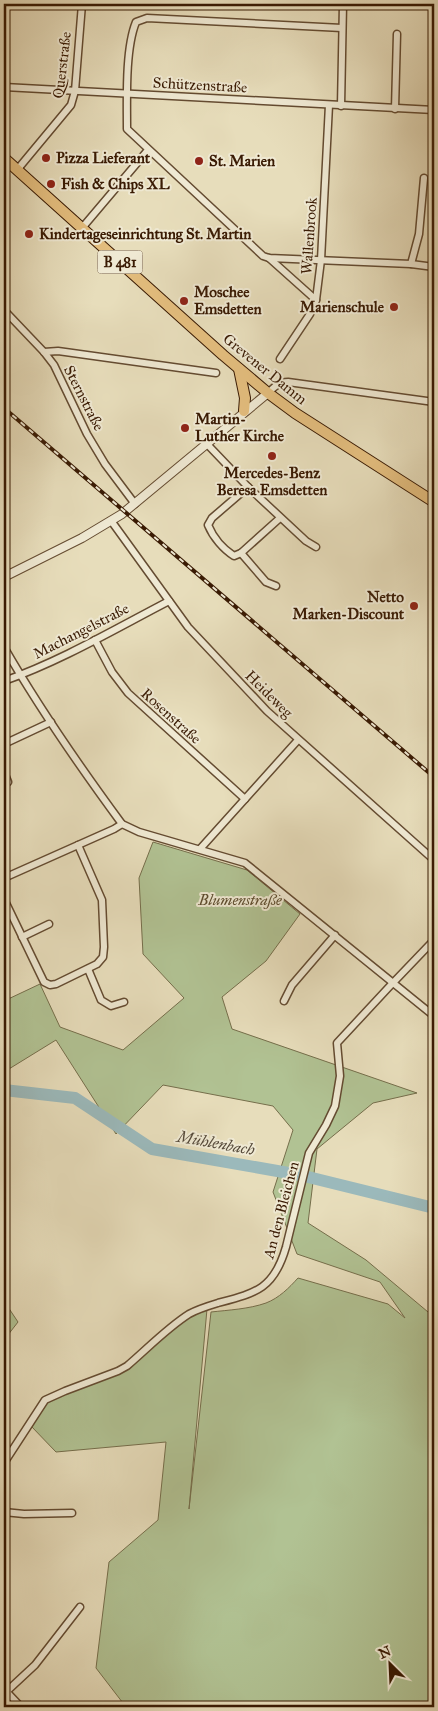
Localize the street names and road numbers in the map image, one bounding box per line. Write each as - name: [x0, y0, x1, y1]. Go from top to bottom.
- street label: Querstraße: [49, 31, 75, 99]
- street label: Schützenstraße: [152, 74, 248, 96]
- street label: Wallenbrook: [297, 197, 321, 275]
- road number: B 481: [98, 250, 142, 274]
- street label: Grevener Damm: [219, 330, 311, 409]
- street label: Sternstraße: [60, 362, 108, 434]
- street label: Machangelstraße: [30, 599, 132, 663]
- street label: Heideweg: [241, 666, 297, 722]
- street label: Rosenstraße: [137, 684, 205, 748]
- street label: An den Bleichen: [259, 1159, 303, 1261]

